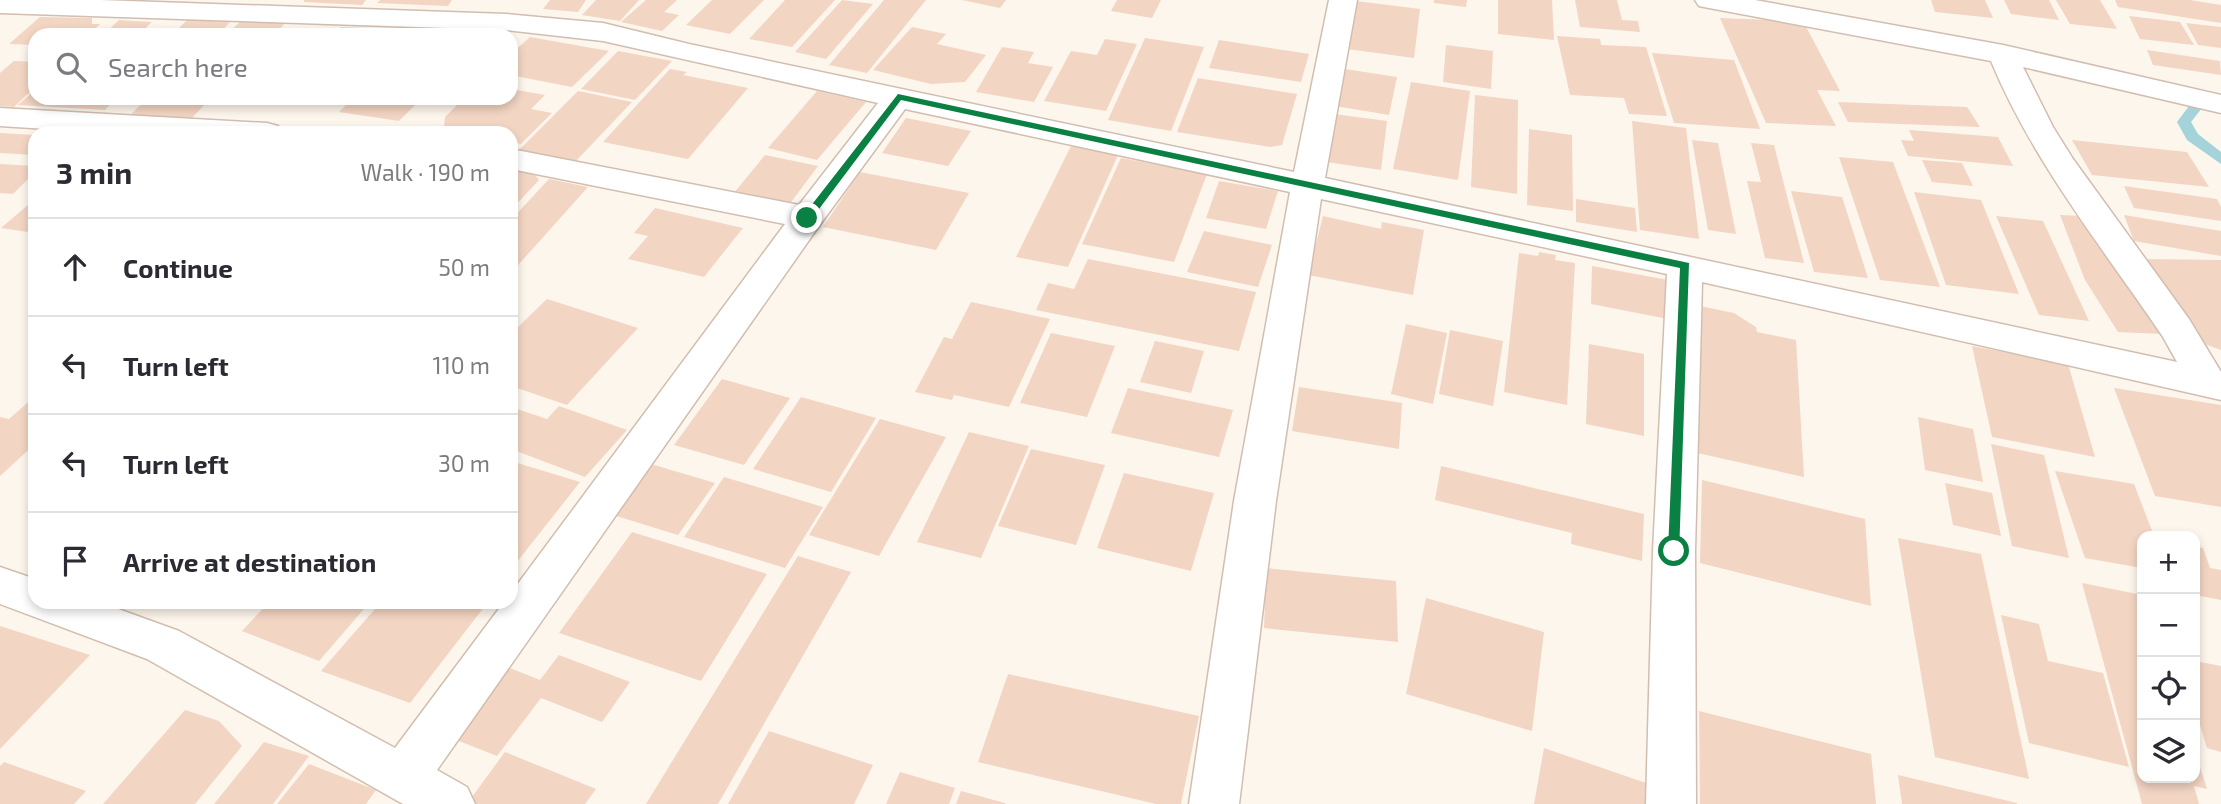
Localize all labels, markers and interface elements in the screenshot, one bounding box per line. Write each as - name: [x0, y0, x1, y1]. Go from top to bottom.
- search box: [28, 28, 518, 105]
- icon: search: [52, 48, 90, 86]
- text: Search here: [108, 51, 248, 82]
- text: 3 min: [56, 154, 132, 190]
- text: Walk · 190 m: [360, 158, 490, 186]
- route end: [791, 202, 822, 233]
- icon: ahead: [56, 248, 94, 286]
- text: Continue: [123, 252, 233, 283]
- text: 50 m: [439, 253, 490, 281]
- icon: left: [56, 346, 94, 384]
- text: Turn left: [123, 350, 229, 381]
- text: 110 m: [433, 351, 490, 379]
- icon: left: [56, 444, 94, 482]
- text: Turn left: [123, 448, 229, 479]
- text: 30 m: [438, 449, 490, 477]
- map controls: [2137, 531, 2200, 783]
- button: +: [2137, 531, 2200, 594]
- route start: [1658, 535, 1689, 566]
- icon: arrive: [56, 542, 94, 580]
- text: Arrive at destination: [123, 546, 376, 577]
- button: −: [2137, 594, 2200, 657]
- button: locate: [2137, 657, 2200, 720]
- button: layers: [2137, 720, 2200, 783]

